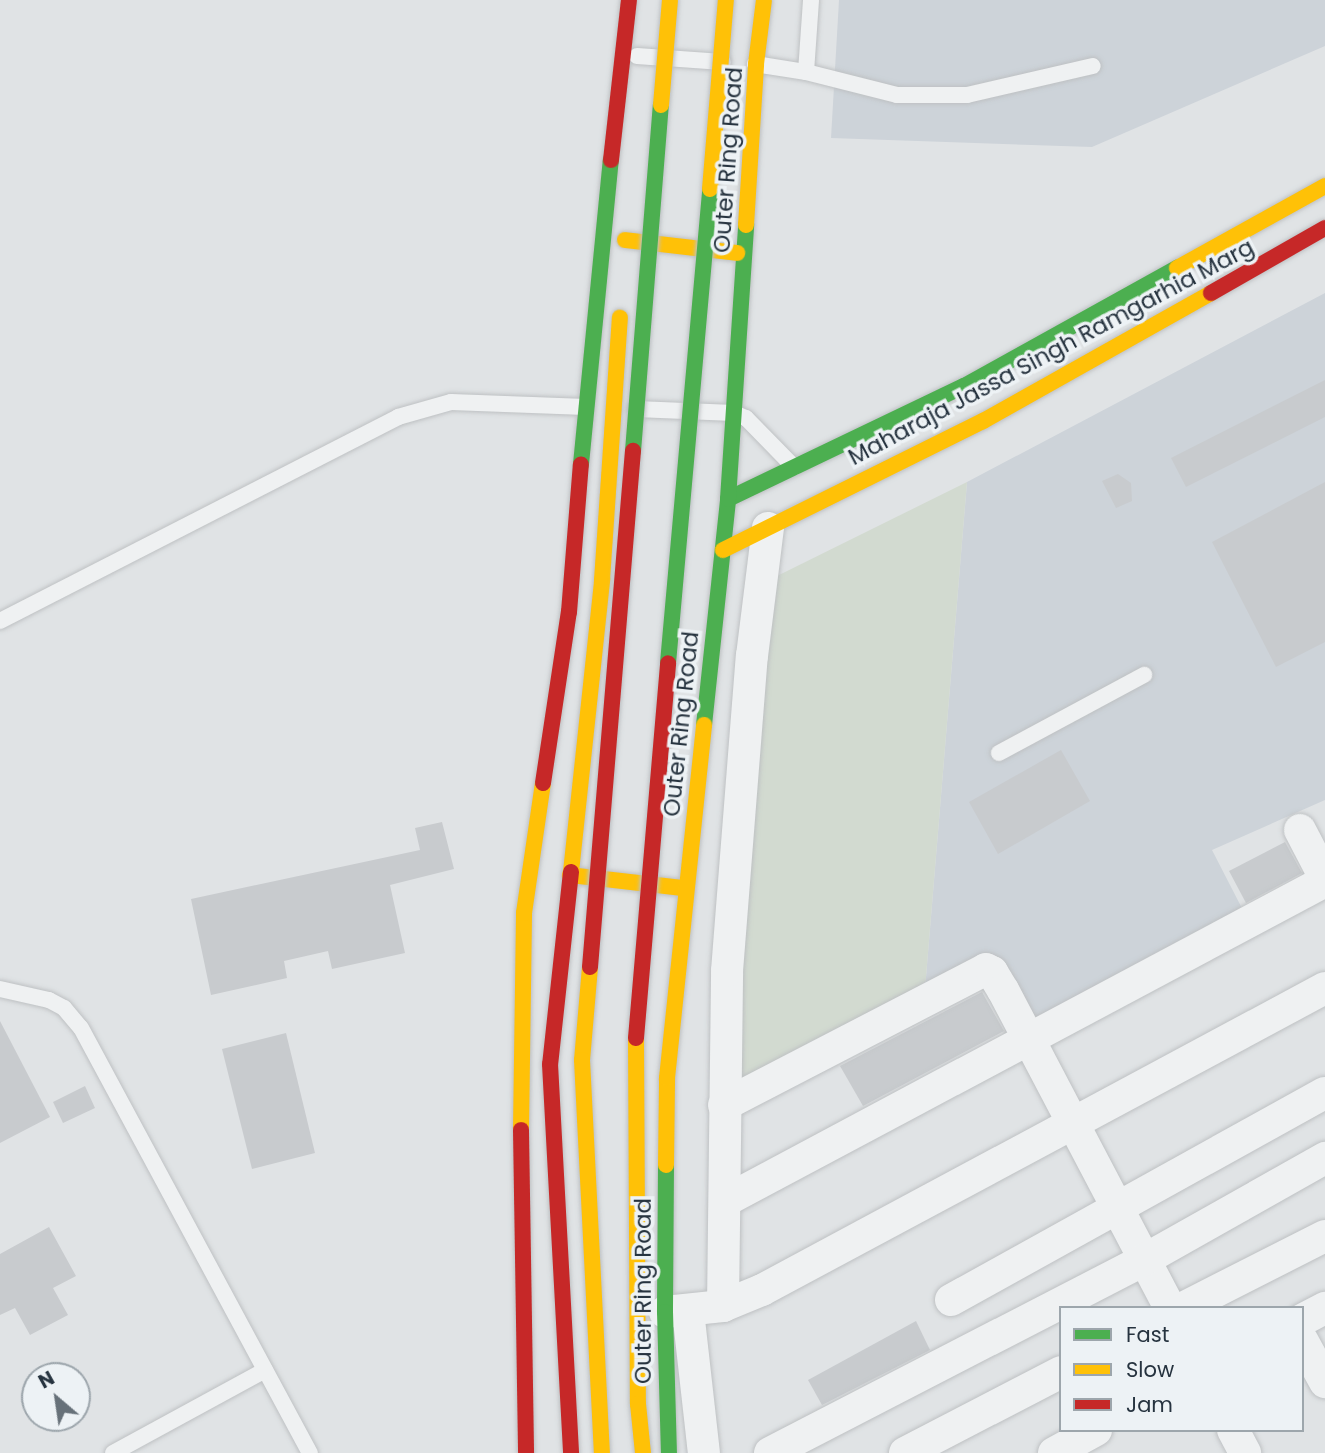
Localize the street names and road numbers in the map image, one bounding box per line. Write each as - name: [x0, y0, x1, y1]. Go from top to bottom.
- street label: Outer Ring Road: [708, 66, 748, 254]
- street label: Maharaja Jassa Singh Ramgarhia Marg: [844, 233, 1258, 471]
- street label: Outer Ring Road: [658, 630, 704, 818]
- street label: Outer Ring Road: [629, 1198, 657, 1384]

